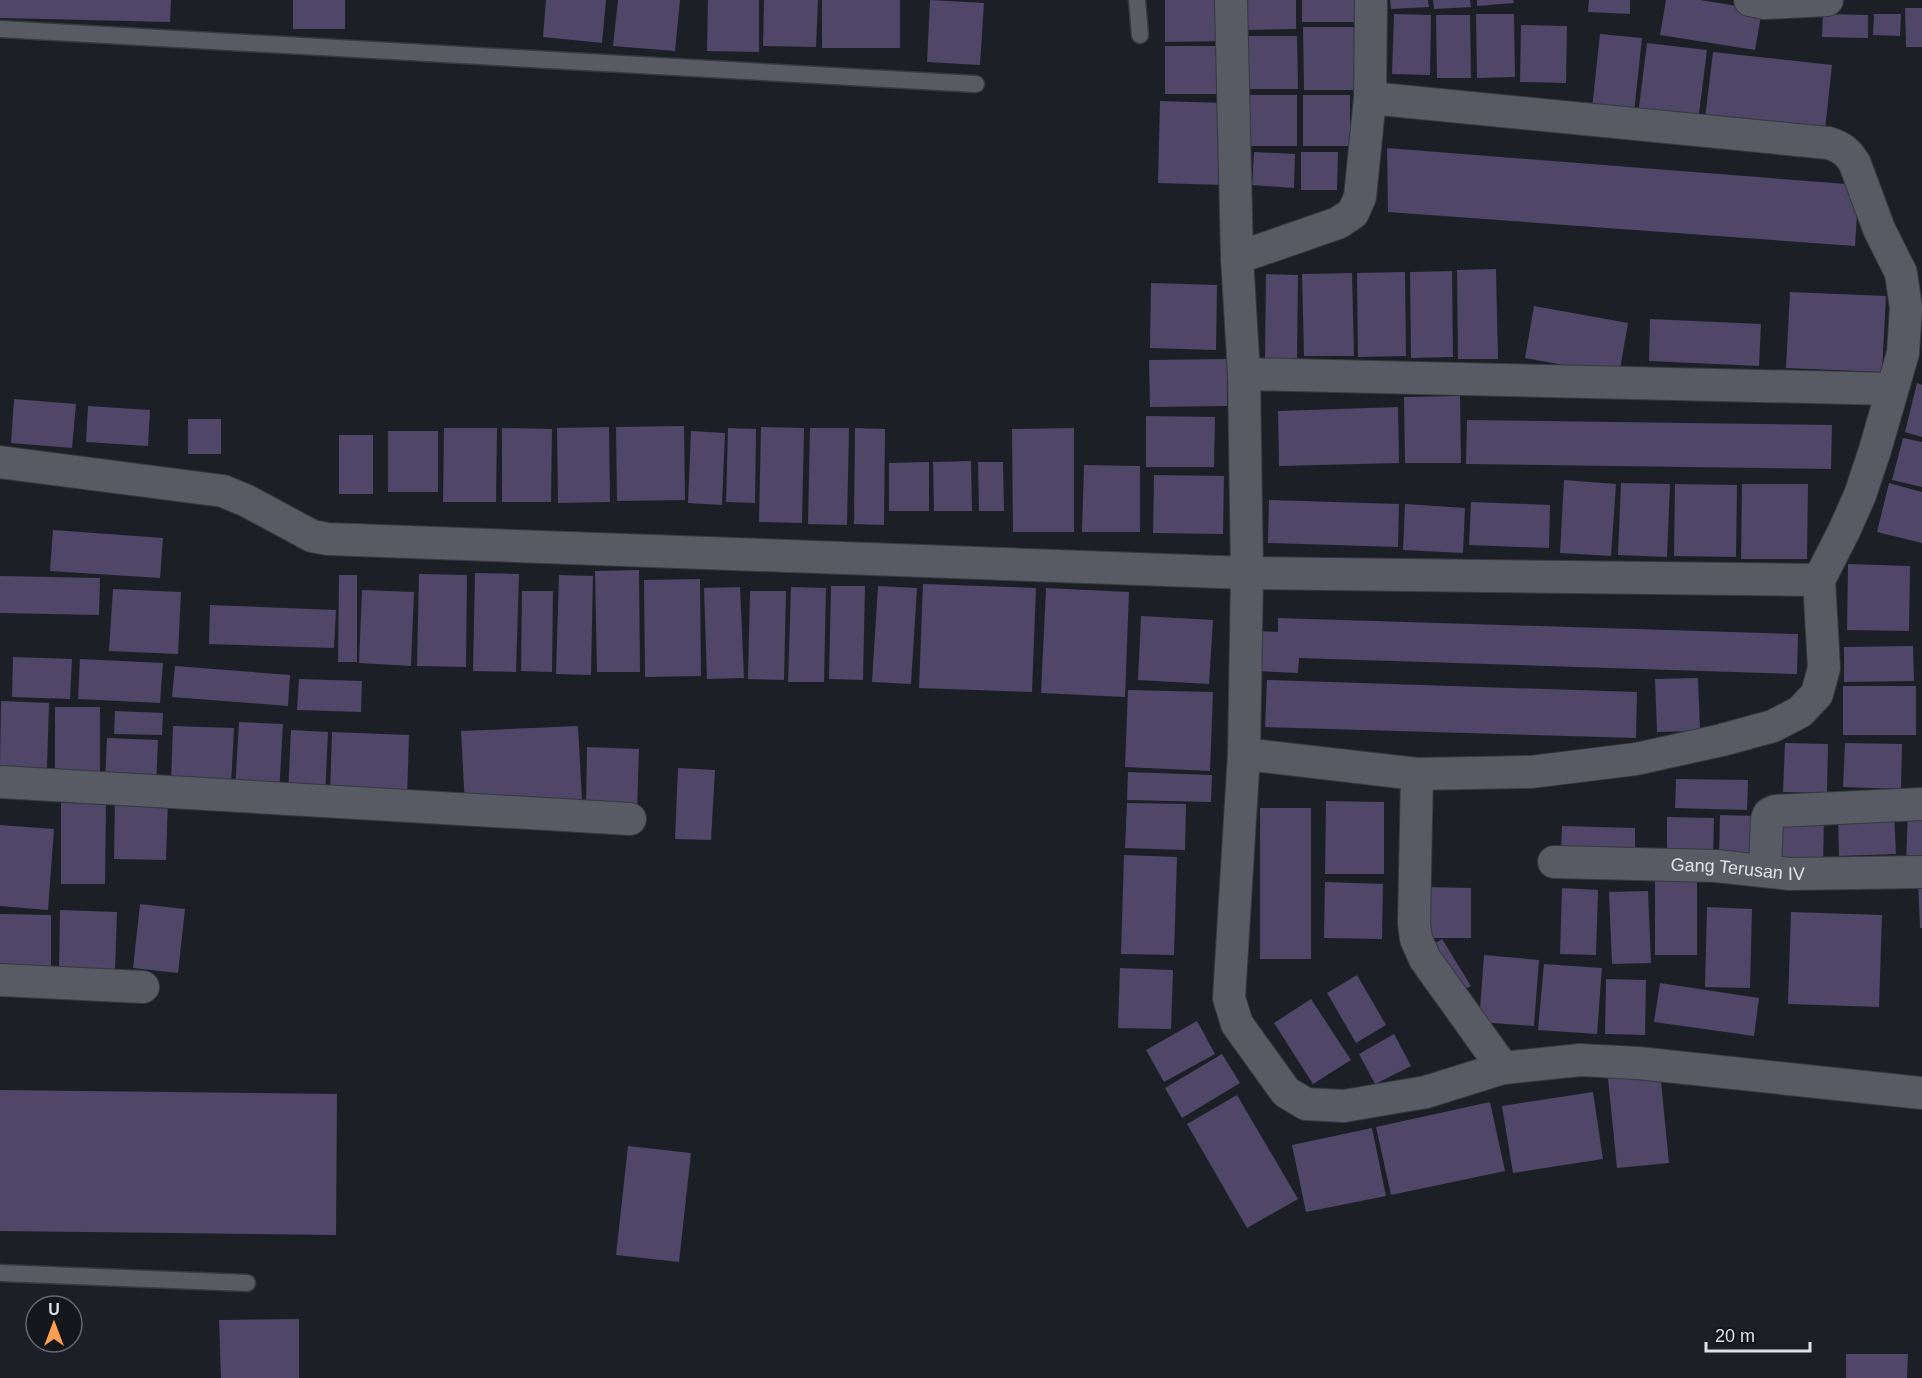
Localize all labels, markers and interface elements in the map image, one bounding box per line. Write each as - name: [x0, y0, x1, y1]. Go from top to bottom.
- street label: Gang Terusan IV: [1670, 855, 1805, 884]
- north arrow: [24, 1294, 84, 1354]
- text: U: [48, 1301, 60, 1318]
- scale bar: [1706, 1315, 1810, 1353]
- text: 20 m: [1715, 1326, 1755, 1346]

